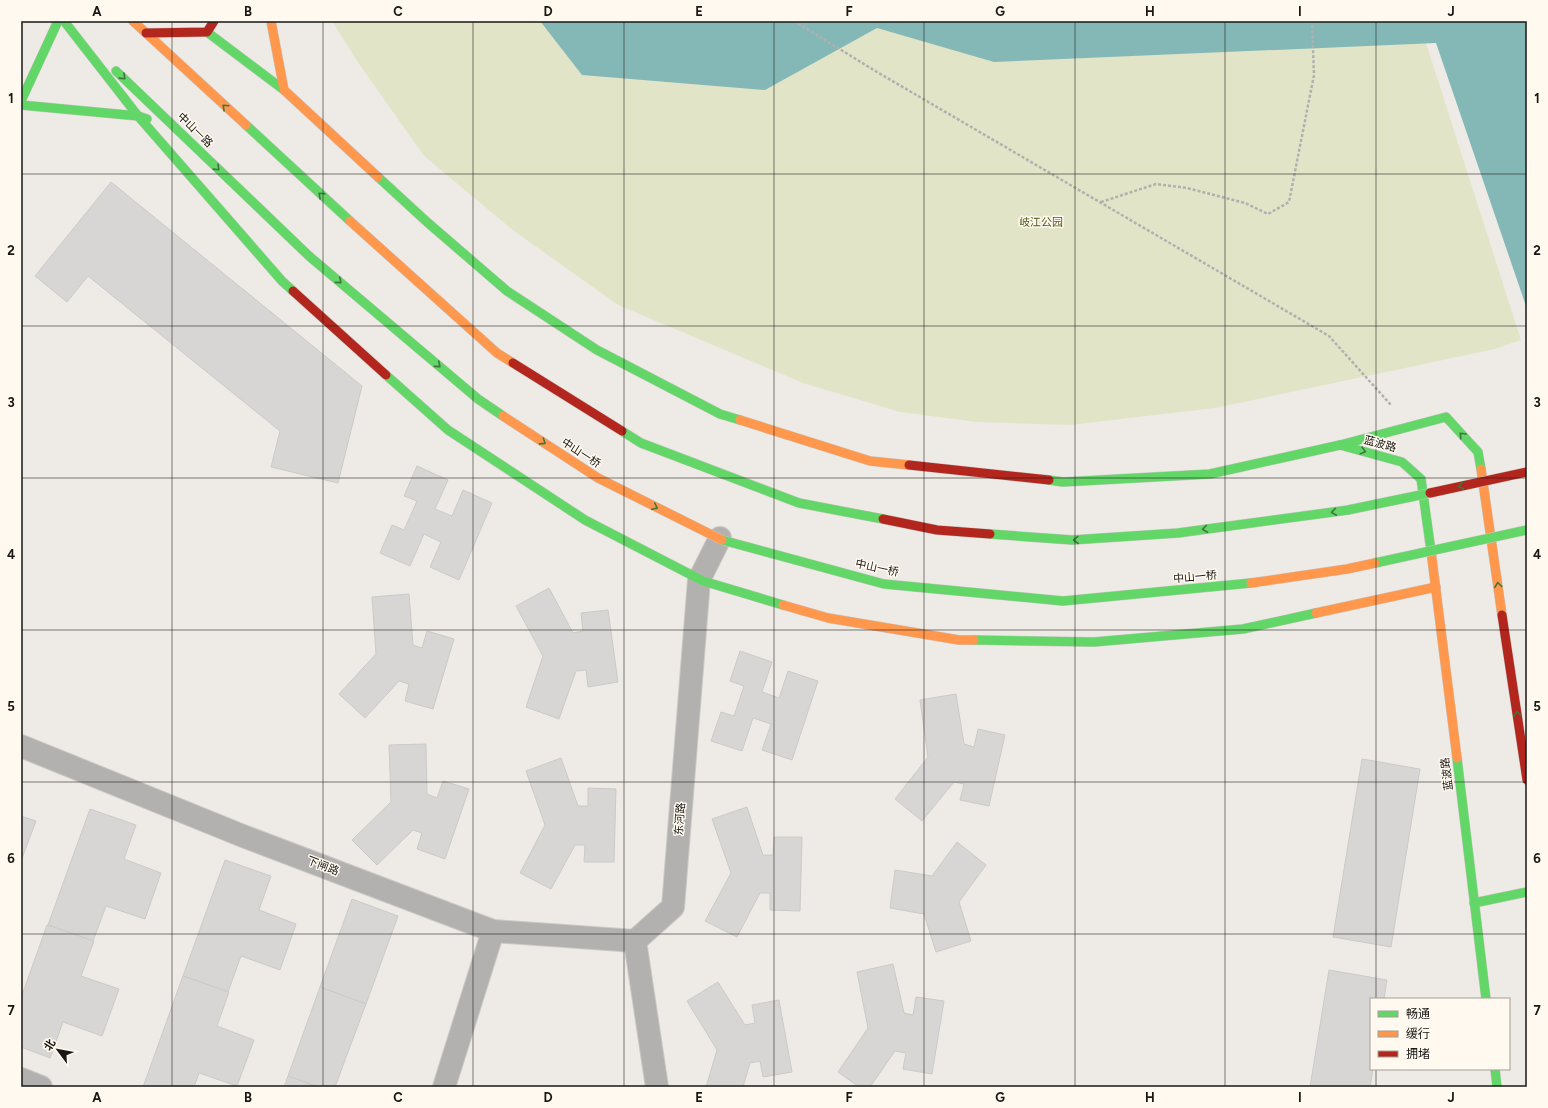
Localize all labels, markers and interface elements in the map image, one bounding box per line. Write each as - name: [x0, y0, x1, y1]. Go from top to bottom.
- text: A: [92, 4, 102, 19]
- text: B: [244, 4, 252, 19]
- text: C: [393, 4, 403, 19]
- text: D: [543, 4, 553, 19]
- text: E: [695, 4, 703, 19]
- text: F: [845, 4, 853, 19]
- text: G: [995, 4, 1005, 19]
- text: H: [1145, 4, 1155, 19]
- text: I: [1298, 4, 1302, 19]
- text: J: [1447, 4, 1455, 19]
- one-way arrow: [118, 73, 126, 80]
- text: 1: [8, 91, 14, 106]
- text: 1: [1534, 91, 1540, 106]
- one-way arrow: [223, 104, 230, 111]
- street label: 中山一路: [175, 110, 215, 150]
- one-way arrow: [212, 163, 220, 171]
- one-way arrow: [318, 192, 326, 199]
- park label: 岐江公园: [1019, 216, 1063, 229]
- text: 2: [7, 243, 15, 258]
- text: 2: [1533, 243, 1541, 258]
- one-way arrow: [334, 277, 341, 284]
- one-way arrow: [433, 361, 441, 368]
- text: 3: [7, 395, 15, 410]
- text: 3: [1533, 395, 1541, 410]
- one-way arrow: [1460, 432, 1467, 440]
- street label: 蓝波路: [1362, 433, 1398, 455]
- street label: 中山一桥: [559, 436, 603, 470]
- one-way arrow: [539, 437, 546, 445]
- one-way arrow: [1359, 447, 1366, 455]
- one-way arrow: [1458, 481, 1465, 489]
- one-way arrow: [651, 502, 659, 509]
- one-way arrow: [1331, 507, 1337, 516]
- one-way arrow: [1202, 524, 1208, 533]
- one-way arrow: [1073, 536, 1079, 544]
- text: 4: [7, 547, 15, 562]
- text: 4: [1533, 547, 1541, 562]
- street label: 中山一桥: [854, 557, 900, 579]
- street label: 中山一桥: [1173, 569, 1217, 585]
- one-way arrow: [1494, 582, 1503, 588]
- text: 5: [7, 699, 15, 714]
- text: 5: [1533, 699, 1541, 714]
- one-way arrow: [1513, 711, 1522, 717]
- street label: 蓝波路: [1439, 757, 1455, 791]
- street label: 东河路: [672, 802, 688, 836]
- text: 6: [7, 851, 15, 866]
- text: 6: [1533, 851, 1541, 866]
- street label: 下闸路: [305, 854, 341, 878]
- legend: [1370, 998, 1510, 1070]
- text: 7: [7, 1003, 15, 1018]
- text: 7: [1533, 1003, 1541, 1018]
- text: 畅通: [1406, 1007, 1430, 1021]
- text: 缓行: [1406, 1027, 1430, 1041]
- north arrow: [38, 1030, 78, 1070]
- text: 北: [42, 1037, 58, 1053]
- text: 拥堵: [1406, 1047, 1430, 1061]
- text: A: [92, 1090, 102, 1105]
- text: B: [244, 1090, 252, 1105]
- text: C: [393, 1090, 403, 1105]
- text: D: [543, 1090, 553, 1105]
- text: E: [695, 1090, 703, 1105]
- text: F: [845, 1090, 853, 1105]
- text: G: [995, 1090, 1005, 1105]
- text: H: [1145, 1090, 1155, 1105]
- text: I: [1298, 1090, 1302, 1105]
- text: J: [1447, 1090, 1455, 1105]

